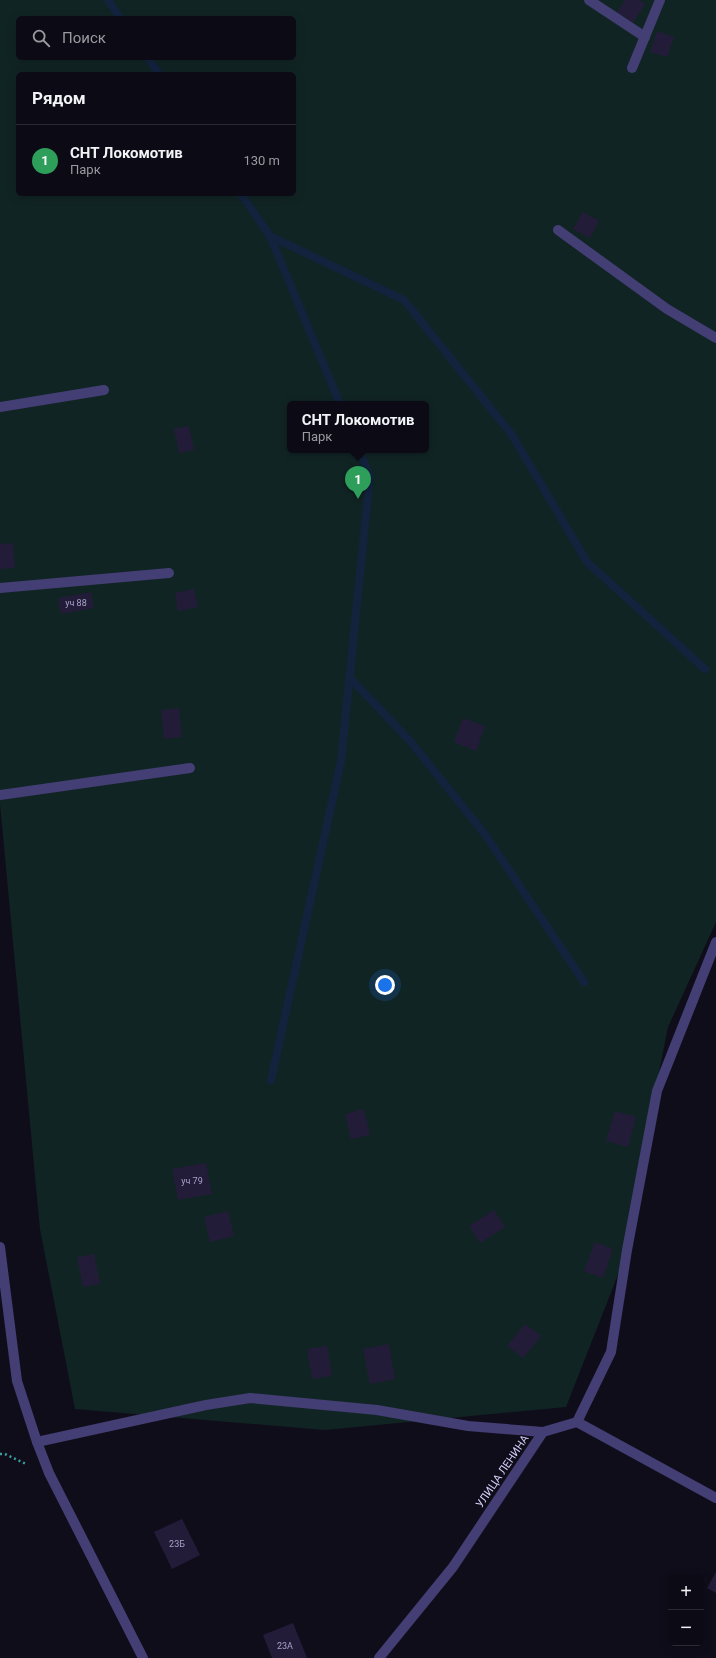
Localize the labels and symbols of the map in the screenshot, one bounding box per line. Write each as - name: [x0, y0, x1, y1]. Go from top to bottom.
- pin: 1: [345, 466, 371, 499]
- house number: уч 88: [65, 598, 87, 608]
- your location: [375, 975, 395, 995]
- house number: уч 79: [181, 1176, 203, 1186]
- street label: УЛИЦА ЛЕНИНА: [473, 1432, 532, 1510]
- house number: 23Б: [169, 1539, 185, 1549]
- house number: 23А: [277, 1641, 293, 1651]

